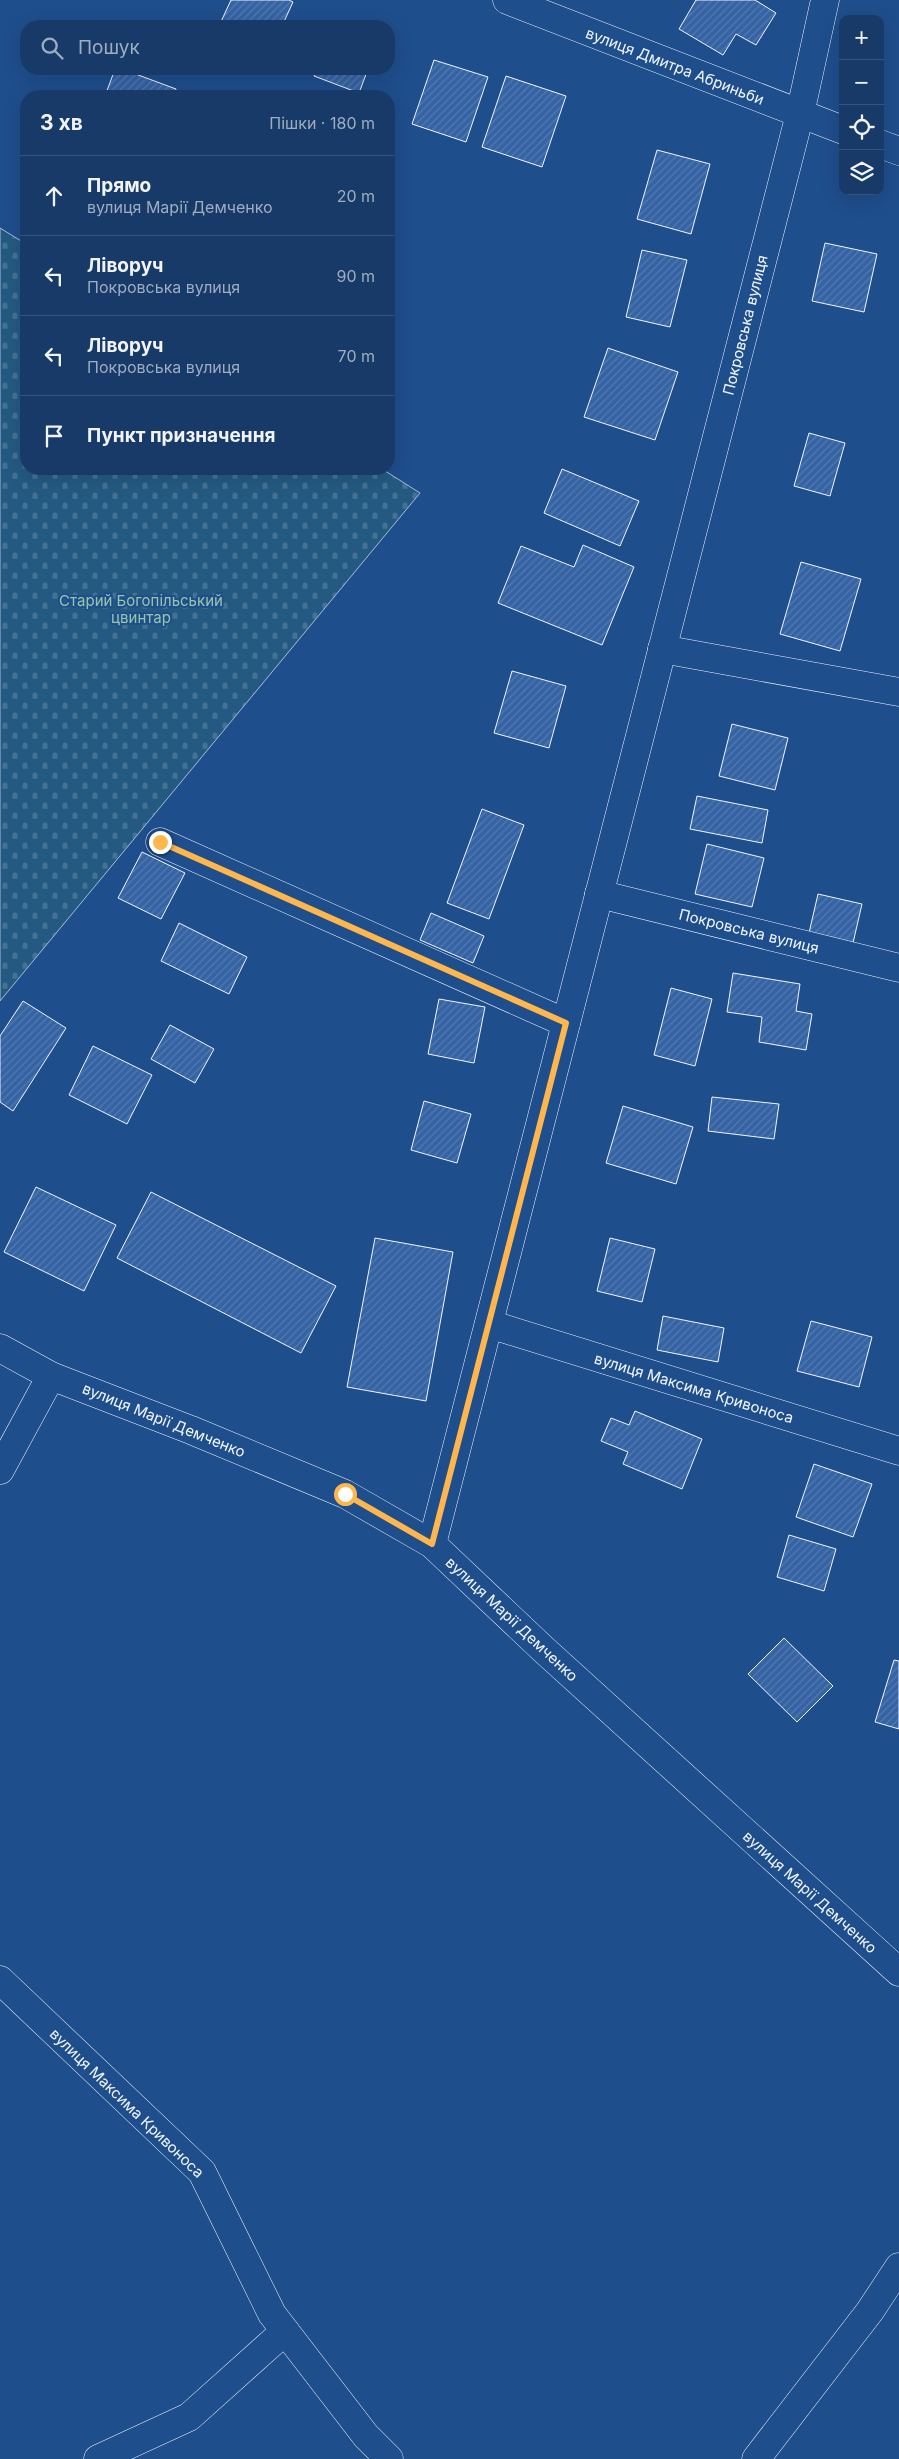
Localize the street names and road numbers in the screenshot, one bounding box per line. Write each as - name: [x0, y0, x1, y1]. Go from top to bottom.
- street label: вулиця Дмитра Абриньби: [583, 23, 767, 109]
- street label: Покровська вулиця: [718, 253, 772, 397]
- street label: Покровська вулиця: [677, 904, 821, 958]
- street label: вулиця Максима Кривоноса: [592, 1349, 796, 1427]
- street label: вулиця Марії Демченко: [80, 1379, 248, 1461]
- street label: вулиця Марії Демченко: [442, 1553, 582, 1685]
- street label: вулиця Марії Демченко: [739, 1827, 881, 1957]
- street label: вулиця Максима Кривоноса: [46, 2024, 208, 2182]

